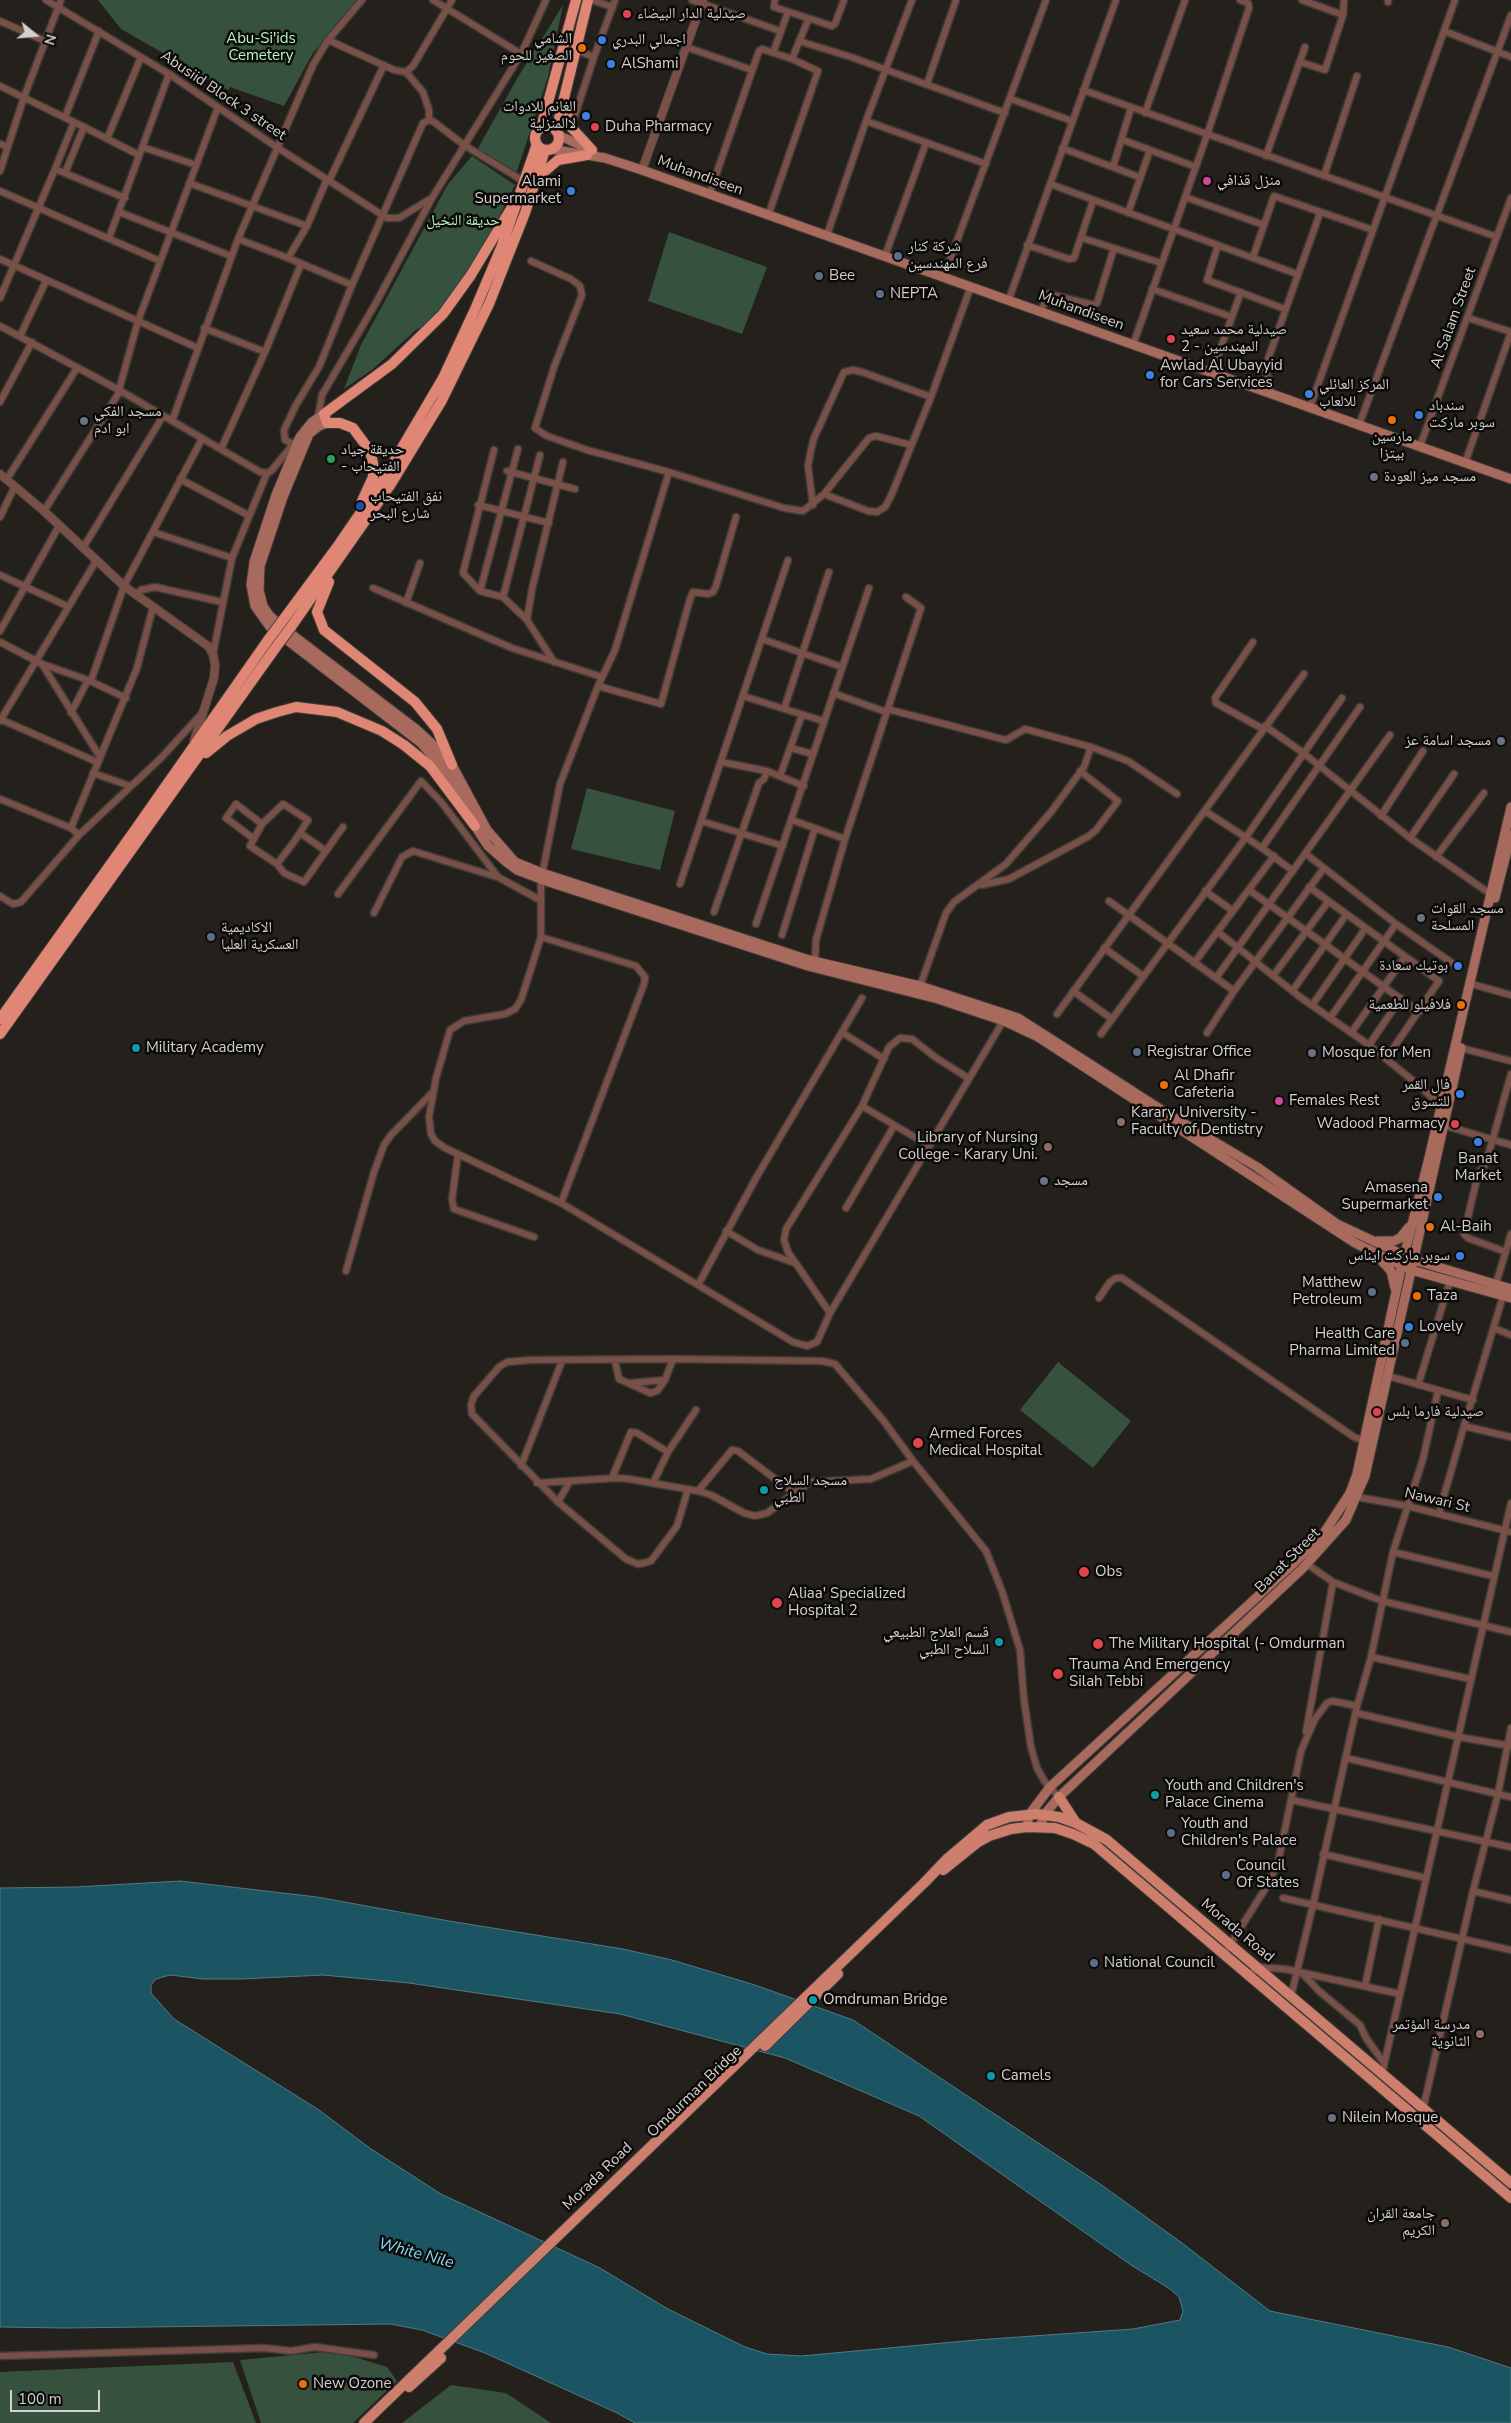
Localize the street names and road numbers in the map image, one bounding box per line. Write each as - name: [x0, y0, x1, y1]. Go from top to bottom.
- street label: Abusiid Block 3 street: [157, 47, 289, 145]
- street label: Muhandiseen: [655, 152, 745, 200]
- street label: Al Salam Street: [1427, 265, 1481, 371]
- street label: Muhandiseen: [1036, 287, 1126, 335]
- street label: Nawari St: [1403, 1485, 1471, 1517]
- street label: Banat Street: [1252, 1525, 1324, 1597]
- street label: Morada Road: [1197, 1895, 1277, 1967]
- street label: Omdurman Bridge: [644, 2042, 746, 2142]
- street label: Morada Road: [559, 2139, 637, 2215]

